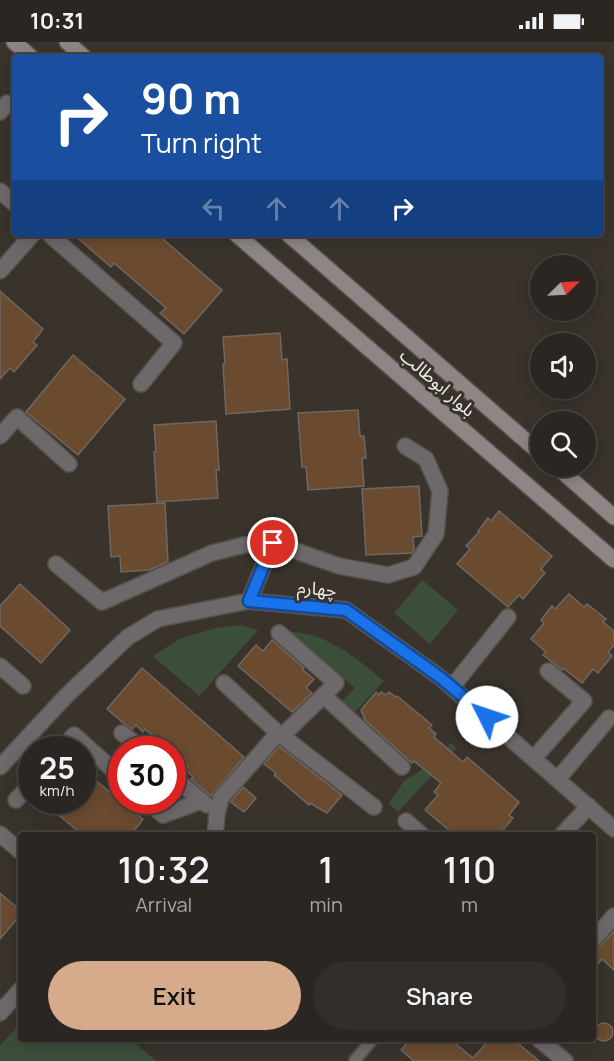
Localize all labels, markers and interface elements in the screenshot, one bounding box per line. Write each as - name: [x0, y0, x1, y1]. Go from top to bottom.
- text: 10:31: [30, 6, 84, 36]
- text: 90 m: [141, 69, 241, 127]
- icon: right: [42, 78, 120, 156]
- text: Turn right: [141, 124, 262, 161]
- icon: left: [197, 192, 230, 225]
- icon: ahead: [260, 192, 293, 225]
- icon: ahead: [323, 192, 356, 225]
- icon: right: [386, 192, 419, 225]
- north arrow: [530, 255, 596, 321]
- map controls: [530, 255, 596, 477]
- button: sound: [530, 333, 596, 399]
- street label: بلوار ابوطالب: [395, 343, 481, 421]
- button: search: [530, 411, 596, 477]
- pin: [247, 517, 298, 568]
- icon: arrive: [256, 526, 289, 559]
- street label: چهارم: [296, 574, 338, 605]
- position arrow: [455, 685, 519, 749]
- speed limit sign: 30: [108, 736, 186, 814]
- text: 25: [39, 747, 75, 788]
- text: km/h: [40, 780, 74, 801]
- text: 10:32: [118, 845, 210, 894]
- text: 1: [319, 845, 334, 894]
- text: 110: [443, 845, 496, 894]
- text: Arrival: [135, 891, 192, 918]
- text: min: [309, 891, 343, 918]
- text: m: [461, 891, 478, 918]
- button: Exit: [48, 961, 301, 1030]
- button: Share: [313, 961, 566, 1030]

